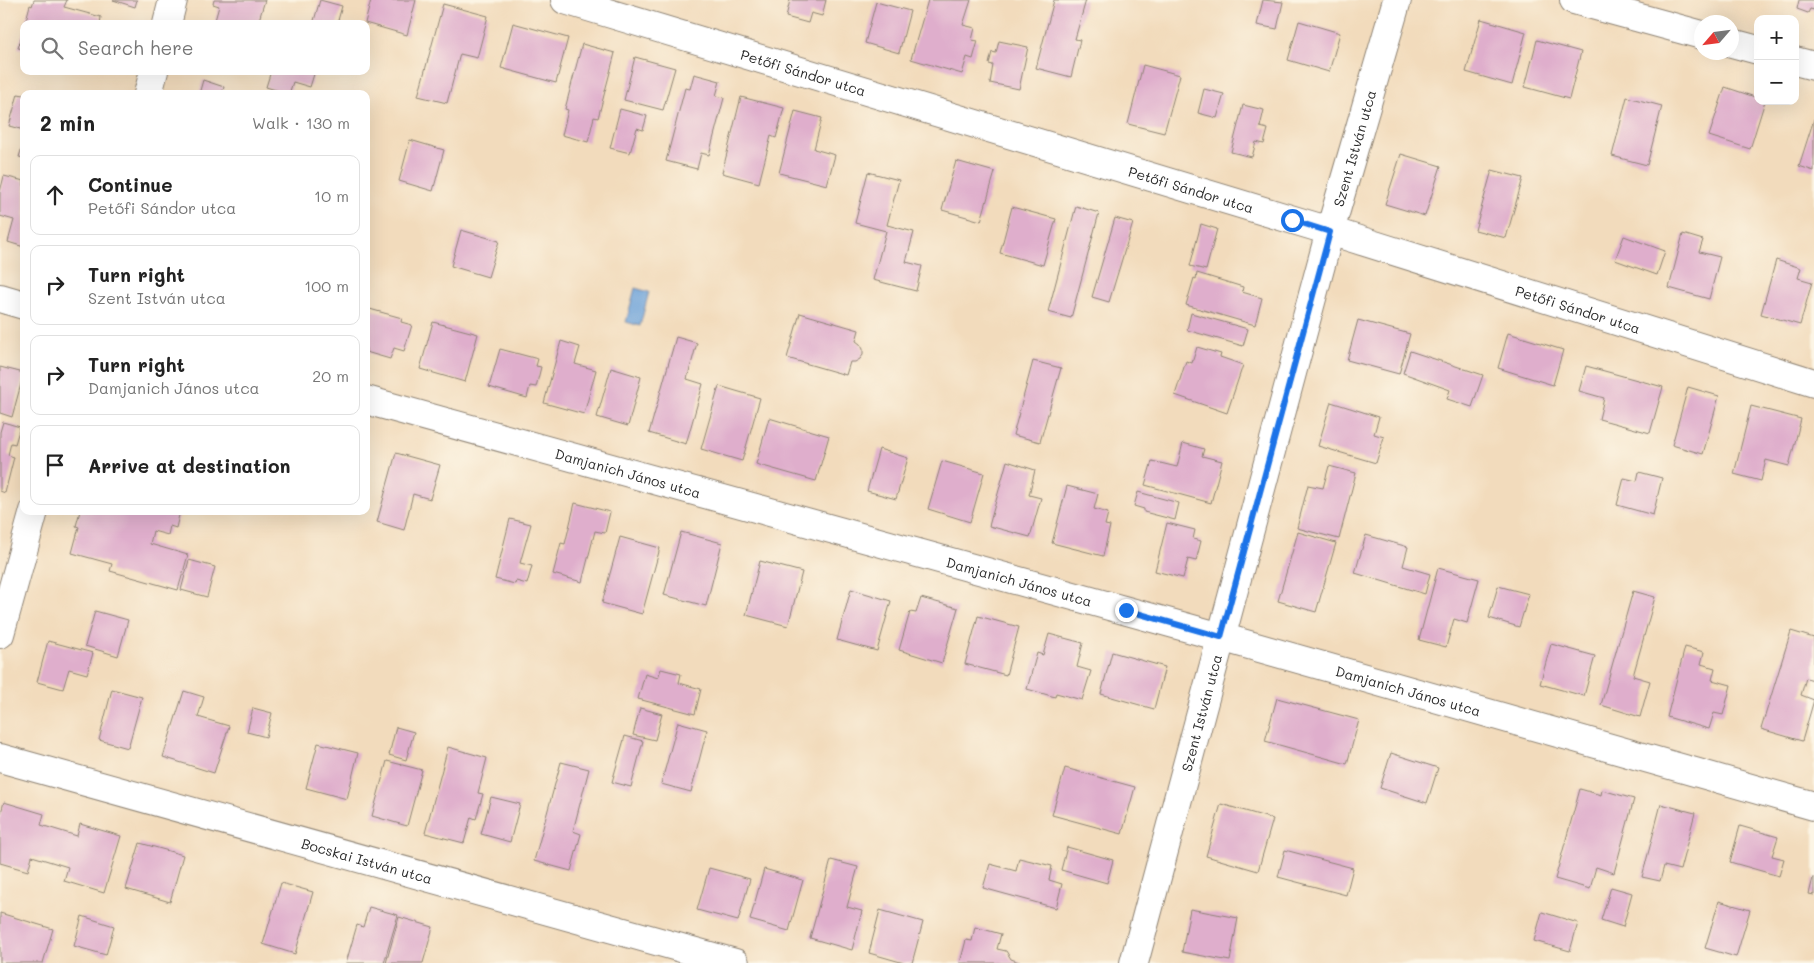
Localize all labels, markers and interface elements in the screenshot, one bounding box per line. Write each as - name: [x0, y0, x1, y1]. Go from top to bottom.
- north arrow: [1694, 15, 1739, 60]
- map controls: [1754, 15, 1799, 105]
- button: +: [1754, 15, 1799, 60]
- search box: [20, 20, 370, 75]
- icon: search: [38, 34, 66, 62]
- text: Search here: [78, 35, 194, 60]
- street label: Petőfi Sándor utca: [738, 44, 868, 100]
- button: −: [1754, 60, 1799, 105]
- street label: Szent István utca: [1328, 88, 1380, 209]
- text: 2 min: [40, 109, 95, 136]
- text: Walk · 130 m: [252, 112, 350, 133]
- street label: Petőfi Sándor utca: [1126, 161, 1256, 217]
- text: Continue: [88, 172, 173, 197]
- icon: ahead: [41, 181, 69, 209]
- text: 10 m: [314, 185, 349, 206]
- text: Petőfi Sándor utca: [88, 197, 236, 218]
- route start: [1281, 209, 1304, 232]
- text: Turn right: [88, 262, 185, 287]
- icon: right: [41, 271, 69, 299]
- text: 100 m: [304, 275, 349, 296]
- street label: Petőfi Sándor utca: [1513, 280, 1643, 337]
- text: Szent István utca: [88, 287, 226, 308]
- text: Turn right: [88, 352, 185, 377]
- icon: right: [41, 361, 69, 389]
- text: 20 m: [312, 365, 349, 386]
- text: Damjanich János utca: [88, 377, 260, 398]
- street label: Damjanich János utca: [553, 443, 703, 502]
- icon: arrive: [41, 451, 69, 479]
- text: Arrive at destination: [88, 453, 291, 478]
- street label: Damjanich János utca: [944, 552, 1094, 610]
- route end: [1115, 599, 1138, 622]
- street label: Szent István utca: [1176, 652, 1226, 774]
- street label: Damjanich János utca: [1333, 661, 1483, 720]
- street label: Bocskai István utca: [300, 833, 434, 888]

